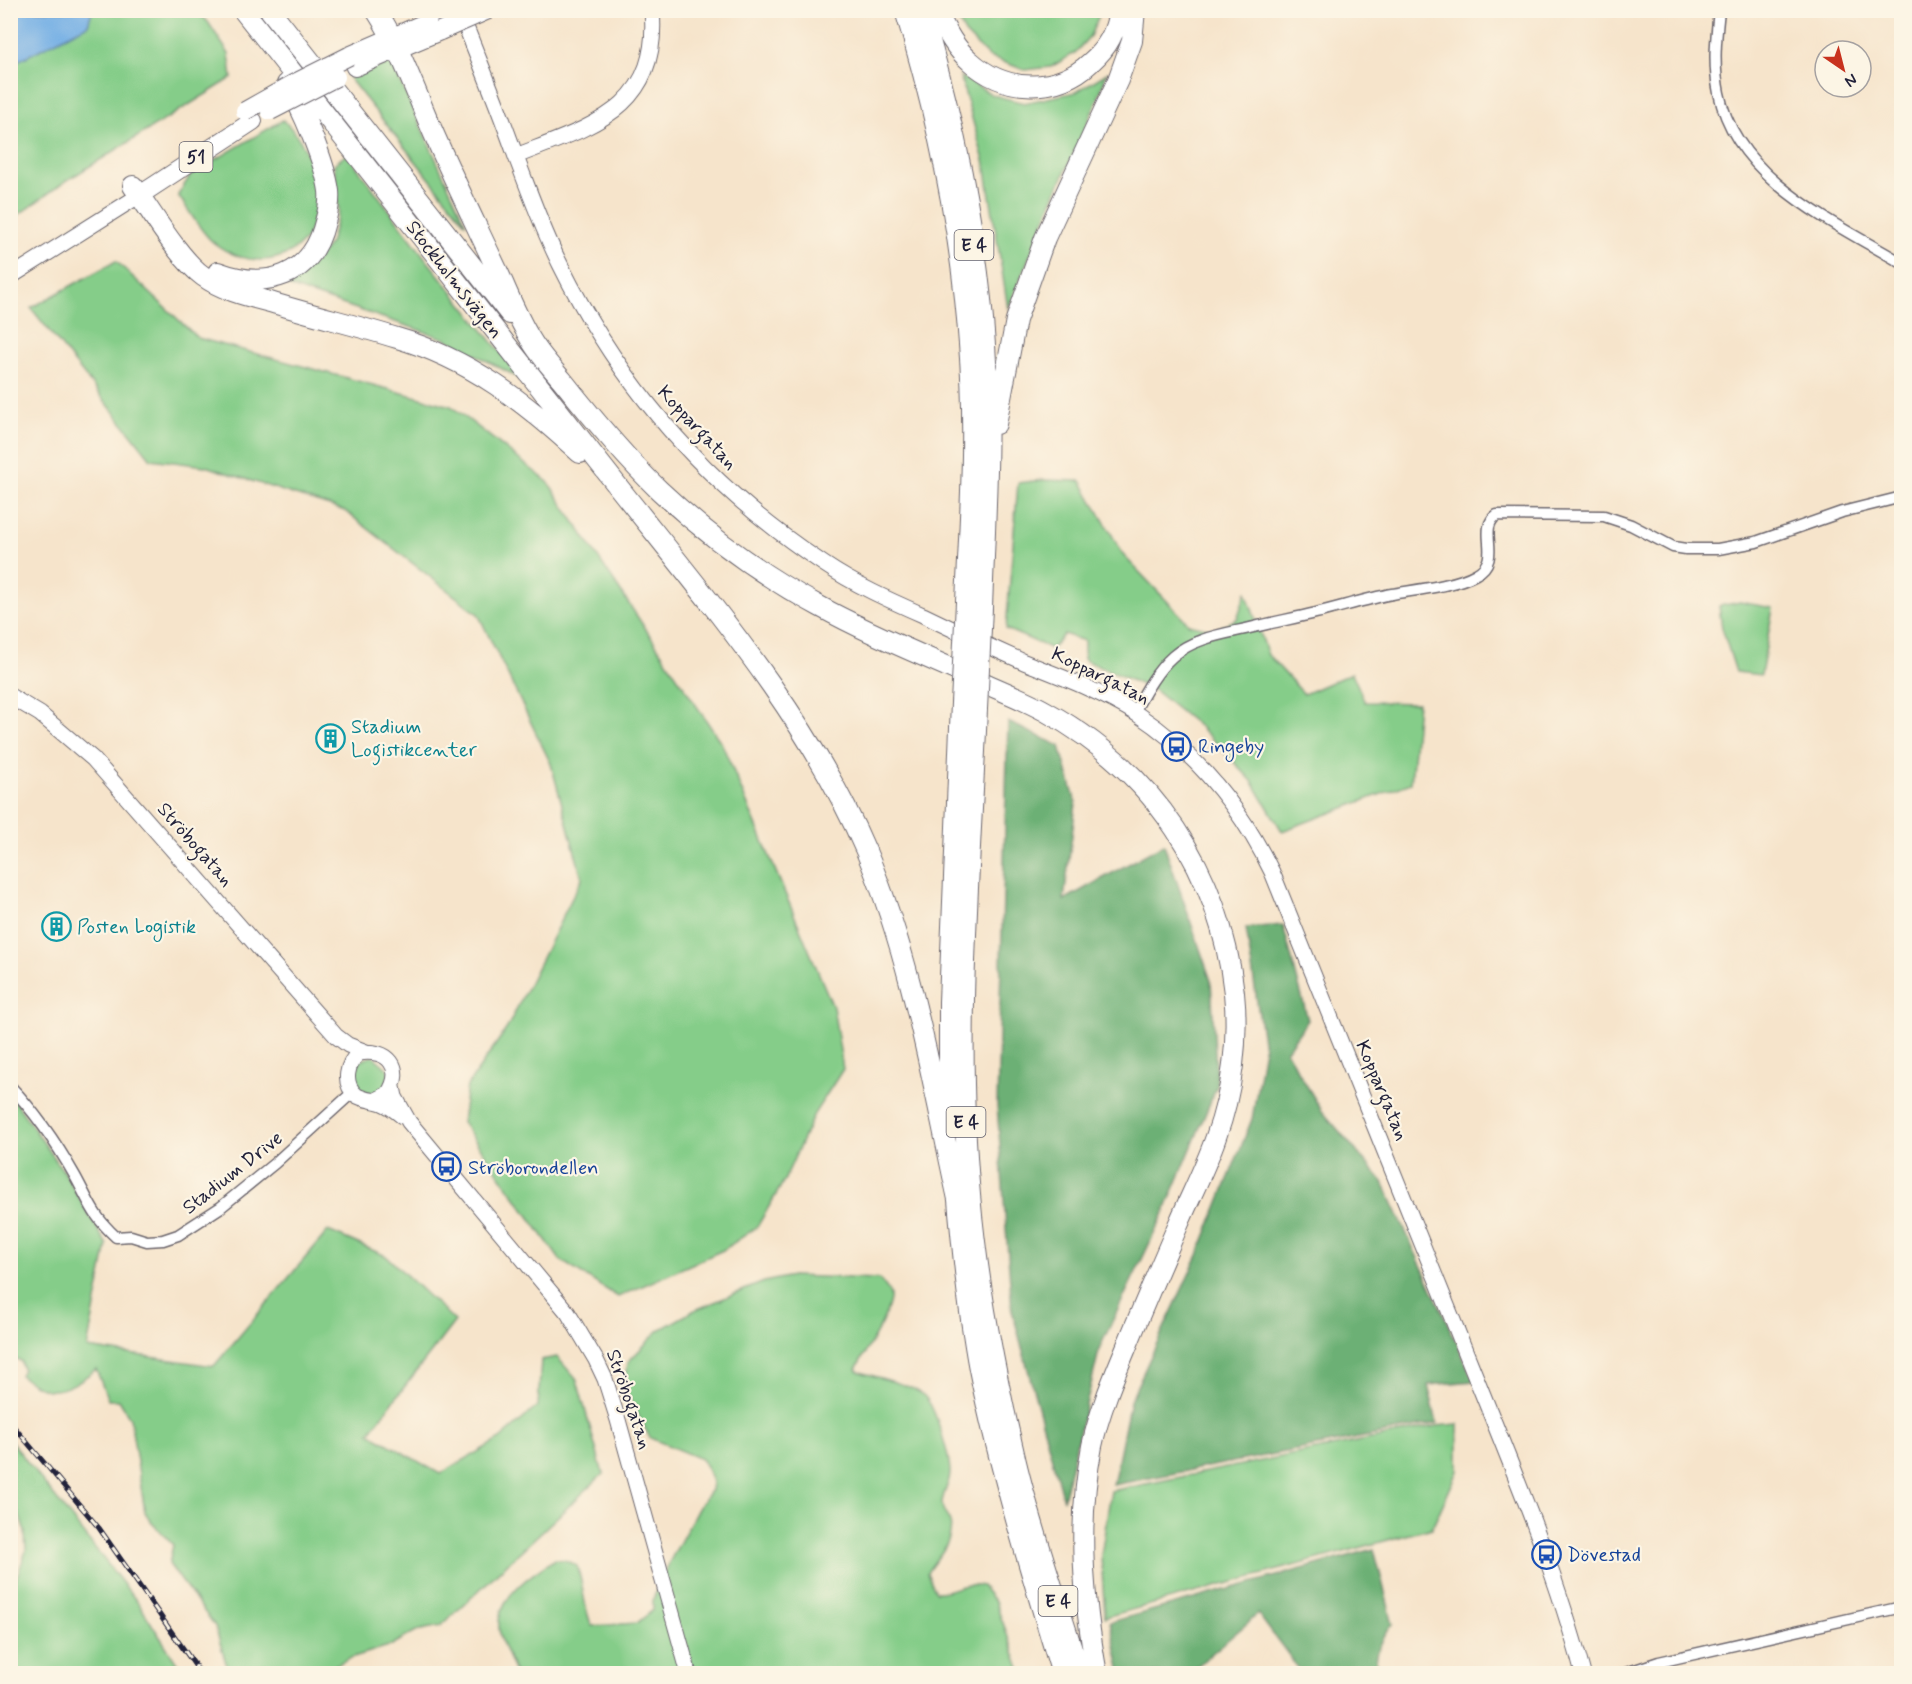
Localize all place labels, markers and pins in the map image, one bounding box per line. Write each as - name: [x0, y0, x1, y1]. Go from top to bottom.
- place label: Stadium Logistikcenter: [351, 714, 477, 766]
- building icon: Stadium Logistikcenter: [314, 722, 346, 754]
- bus stop icon: Ringeby: [1161, 730, 1193, 762]
- place label: Ringeby: [1198, 734, 1264, 762]
- building icon: Posten Logistik: [40, 910, 72, 942]
- place label: Posten Logistik: [77, 914, 196, 942]
- bus stop icon: Ströborondellen: [431, 1151, 463, 1183]
- place label: Ströborondellen: [468, 1155, 599, 1182]
- bus stop icon: Dövestad: [1530, 1538, 1562, 1570]
- place label: Dövestad: [1567, 1542, 1641, 1569]

